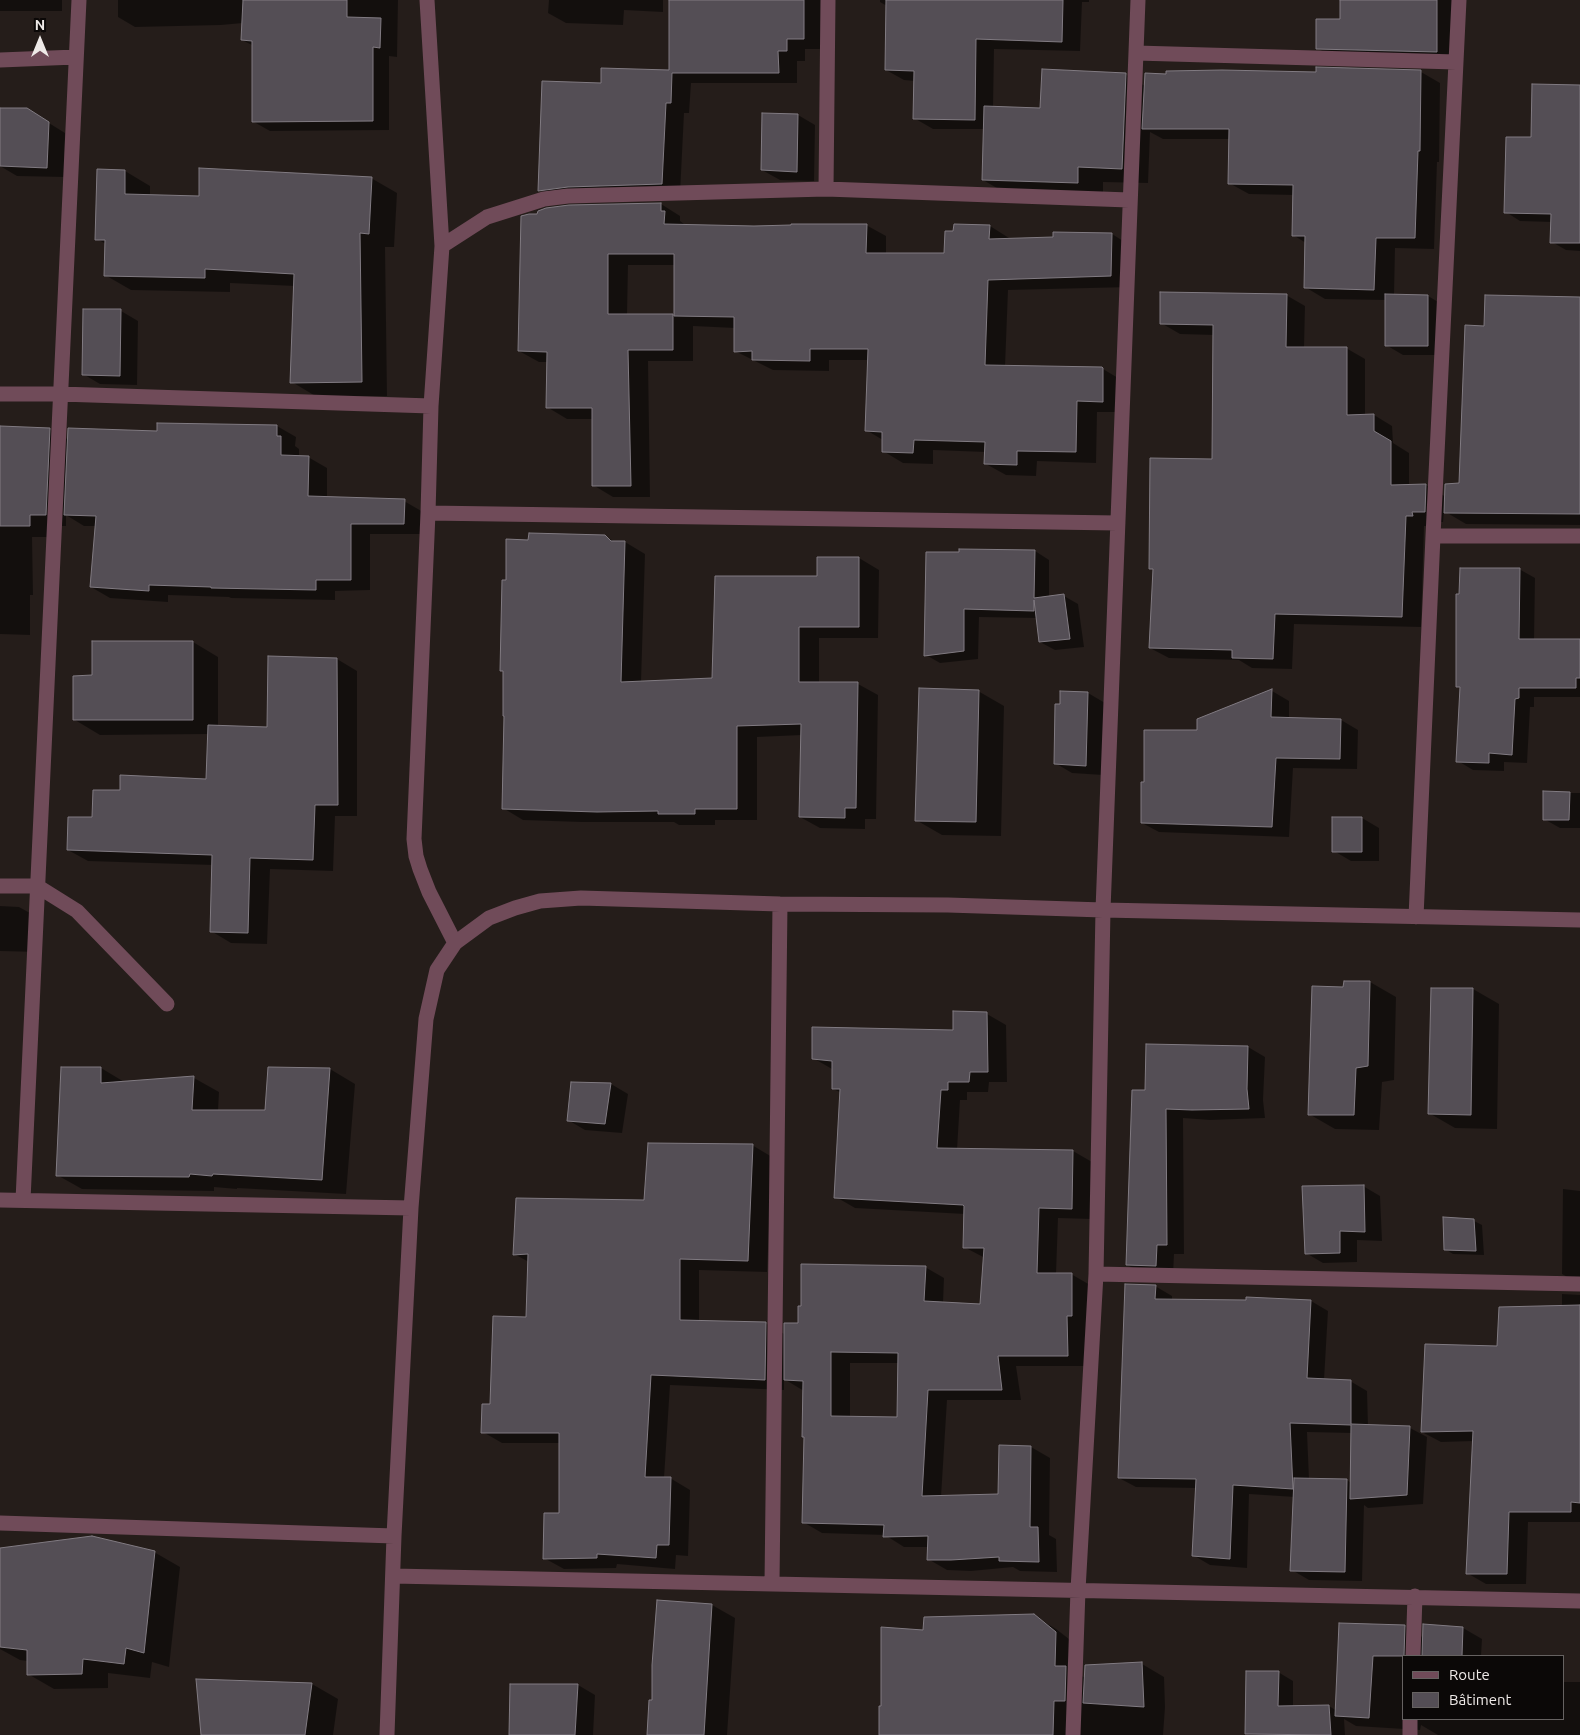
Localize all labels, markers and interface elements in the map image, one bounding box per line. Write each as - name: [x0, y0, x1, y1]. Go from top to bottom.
- north arrow: [15, 15, 65, 65]
- text: N: [35, 17, 45, 33]
- legend: [1402, 1655, 1565, 1720]
- text: Route: [1449, 1666, 1490, 1683]
- text: Bâtiment: [1449, 1691, 1511, 1708]

